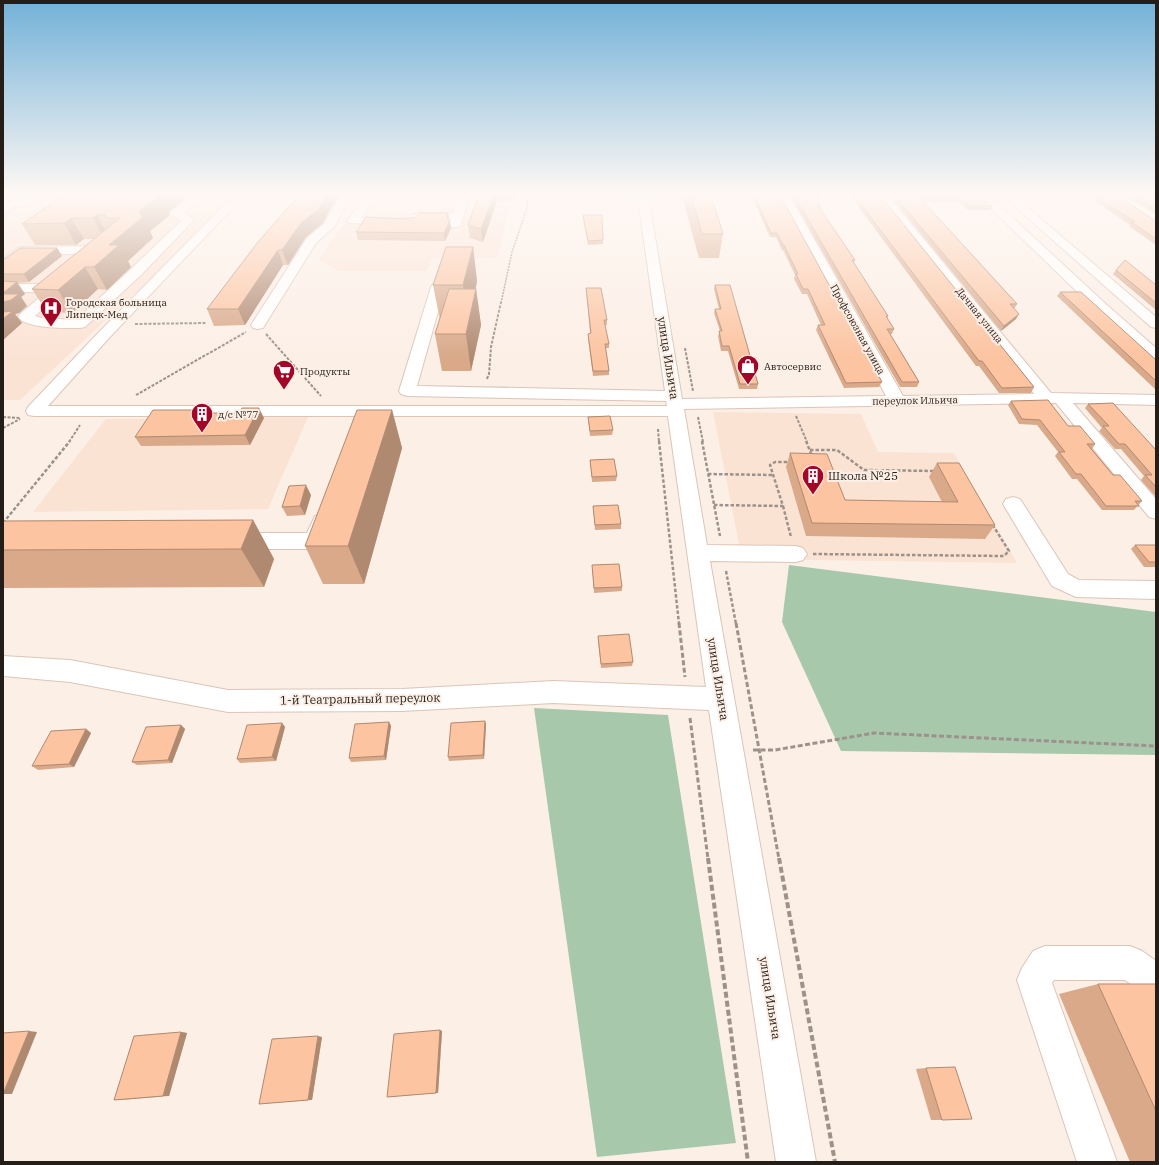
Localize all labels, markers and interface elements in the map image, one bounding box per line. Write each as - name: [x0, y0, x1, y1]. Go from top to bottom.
- street label: Профсоюзная улица: [827, 282, 888, 377]
- street label: Дачная улица: [953, 285, 1006, 346]
- hospital icon: Городская больница Липецк-Мед: [38, 295, 64, 328]
- place label: Городская больница Липецк-Мед: [66, 296, 167, 321]
- street label: улица Ильича: [655, 316, 683, 401]
- shop icon: Автосервис: [735, 353, 761, 386]
- supermarket icon: Продукты: [271, 358, 297, 391]
- place label: Автосервис: [764, 360, 821, 373]
- place label: Продукты: [300, 365, 350, 378]
- street label: переулок Ильича: [872, 393, 959, 408]
- building icon: д/с №77: [189, 401, 215, 434]
- place label: д/с №77: [218, 408, 258, 421]
- building icon: Школа №25: [800, 463, 826, 496]
- place label: Школа №25: [828, 468, 898, 483]
- street label: улица Ильича: [705, 637, 733, 722]
- street label: 1-й Театральный переулок: [280, 690, 440, 707]
- street label: улица Ильича: [757, 956, 785, 1041]

